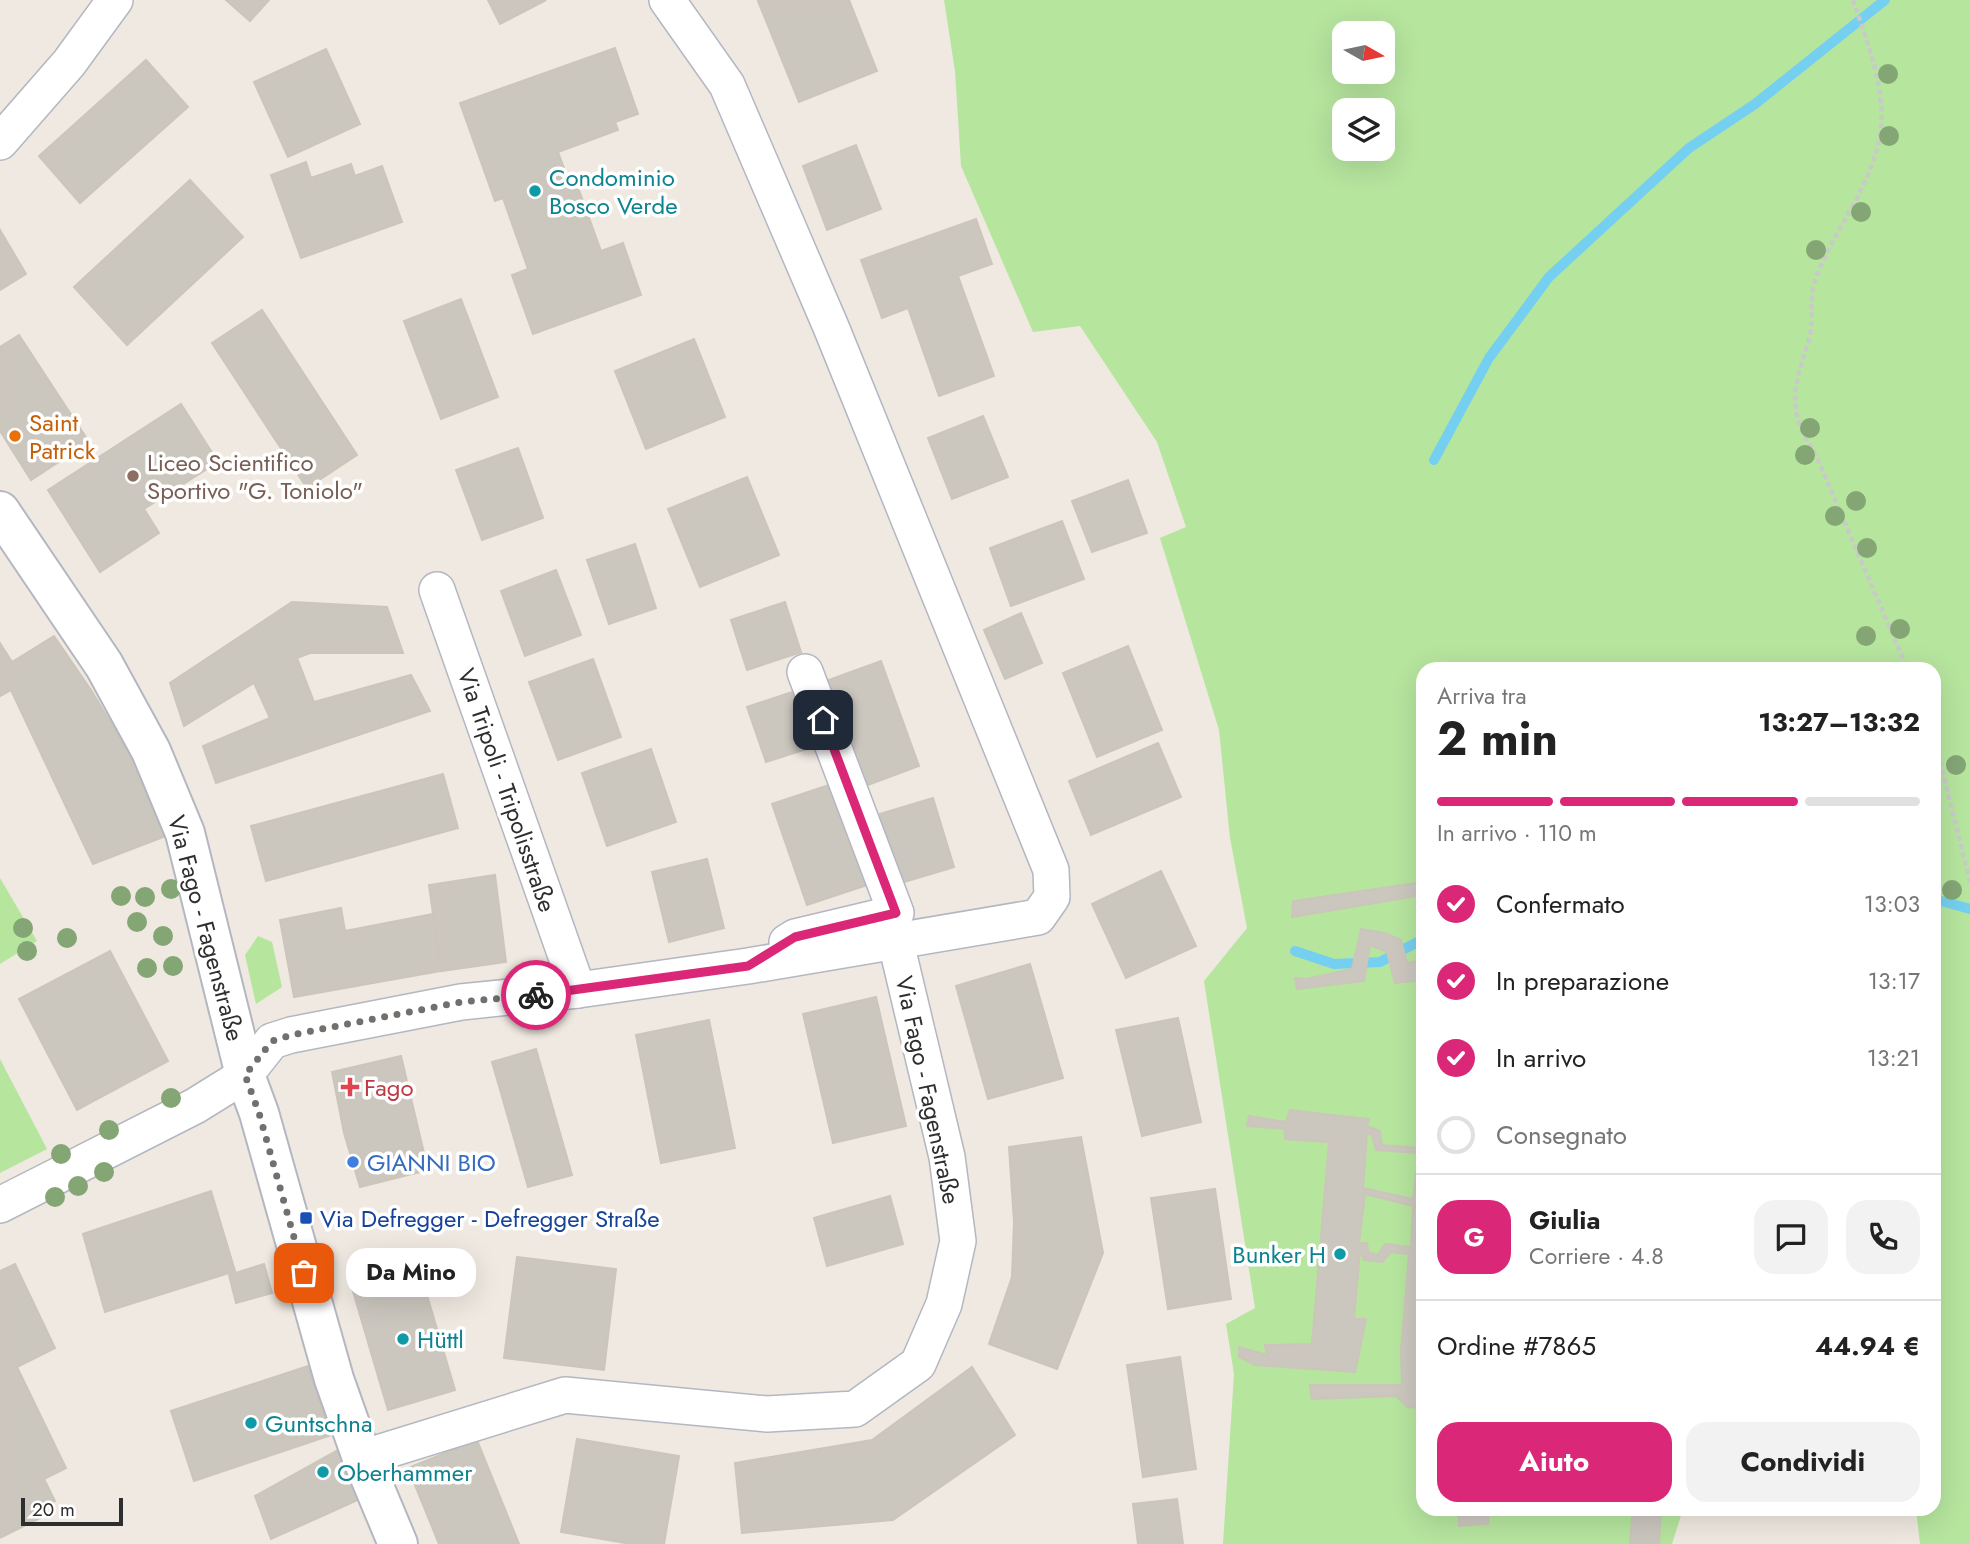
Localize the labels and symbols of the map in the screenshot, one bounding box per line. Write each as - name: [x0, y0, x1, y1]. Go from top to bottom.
- north arrow: [1332, 21, 1395, 84]
- place label: Condominio Bosco Verde: [549, 160, 678, 223]
- marker: Condominio Bosco Verde: [527, 183, 543, 199]
- place label: Saint Patrick: [29, 405, 96, 468]
- marker: Saint Patrick: [7, 428, 23, 444]
- place label: Liceo Scientifico Sportivo "G. Toniolo": [147, 445, 363, 508]
- marker: Liceo Scientifico Sportivo "G. Toniolo": [125, 468, 141, 484]
- street label: Via Tripoli - Tripolisstraße: [449, 663, 565, 917]
- pin: [793, 690, 853, 750]
- street label: Via Fago - Fagenstraße: [159, 811, 253, 1045]
- courier: [501, 960, 571, 1030]
- street label: Via Fago - Fagenstraße: [887, 973, 969, 1207]
- place label: Fago: [364, 1070, 414, 1105]
- marker: Fago: [342, 1079, 358, 1095]
- place label: GIANNI BIO: [367, 1145, 496, 1180]
- marker: GIANNI BIO: [345, 1154, 361, 1170]
- place label: Via Defregger - Defregger Straße: [320, 1201, 660, 1236]
- marker: Via Defregger - Defregger Straße: [298, 1210, 314, 1226]
- place label: Bunker H: [1232, 1237, 1326, 1272]
- pin: [274, 1243, 334, 1303]
- marker: Bunker H: [1332, 1246, 1348, 1262]
- callout: Da Mino: [346, 1248, 476, 1298]
- place label: Hüttl: [417, 1322, 464, 1357]
- marker: Hüttl: [395, 1331, 411, 1347]
- place label: Guntschna: [265, 1406, 372, 1441]
- marker: Guntschna: [243, 1415, 259, 1431]
- place label: Oberhammer: [337, 1455, 473, 1490]
- marker: Oberhammer: [315, 1464, 331, 1480]
- scale bar: [21, 1495, 122, 1527]

